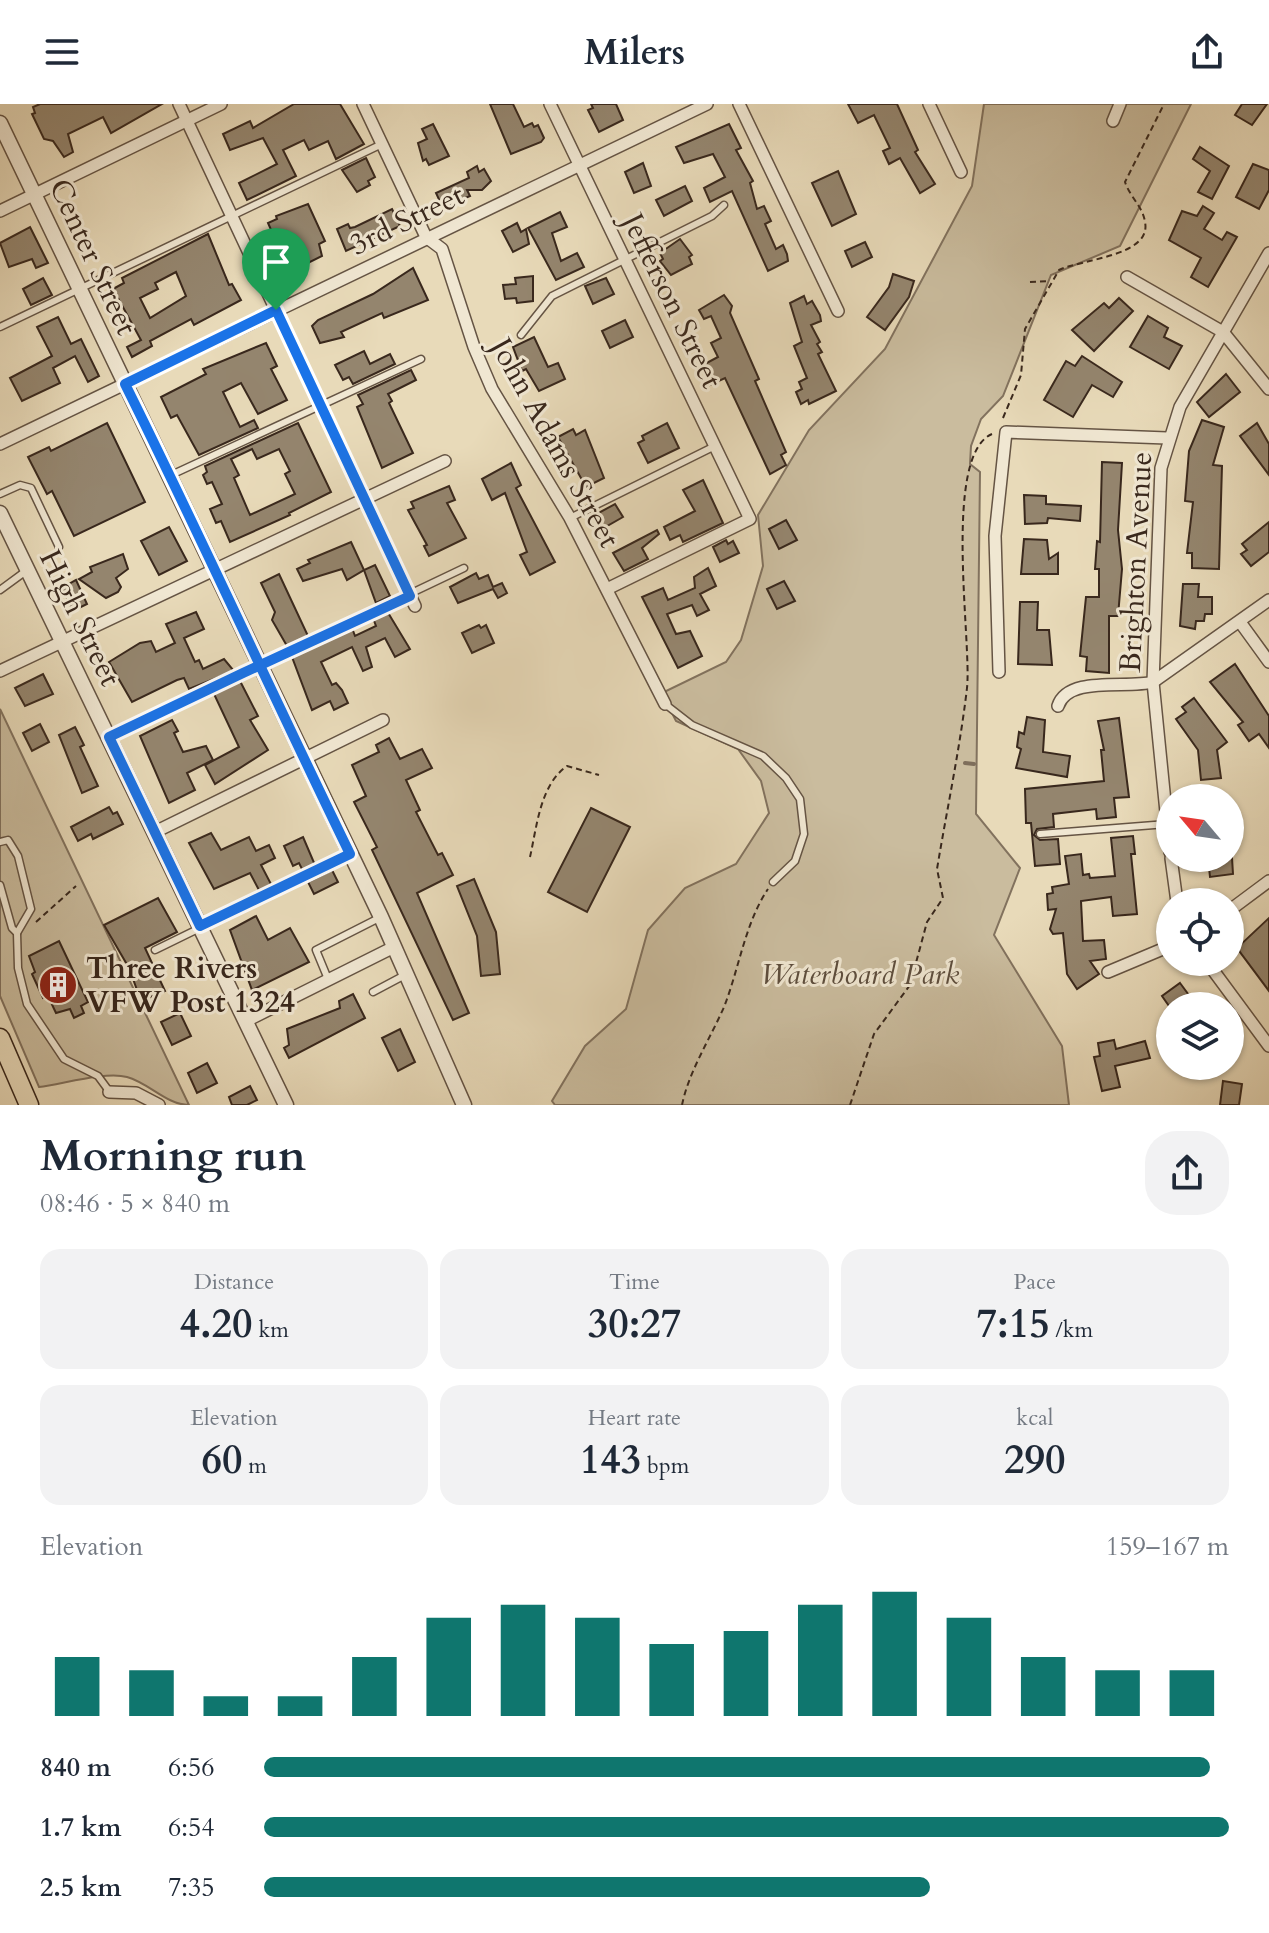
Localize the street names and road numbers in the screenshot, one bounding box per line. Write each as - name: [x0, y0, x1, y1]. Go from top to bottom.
- street label: Center Street: [39, 172, 147, 342]
- street label: 3rd Street: [343, 174, 472, 265]
- street label: Jefferson Street: [610, 203, 732, 396]
- street label: John Adams Street: [478, 327, 630, 556]
- street label: Brighton Avenue: [1110, 451, 1162, 673]
- street label: High Street: [29, 543, 131, 694]

